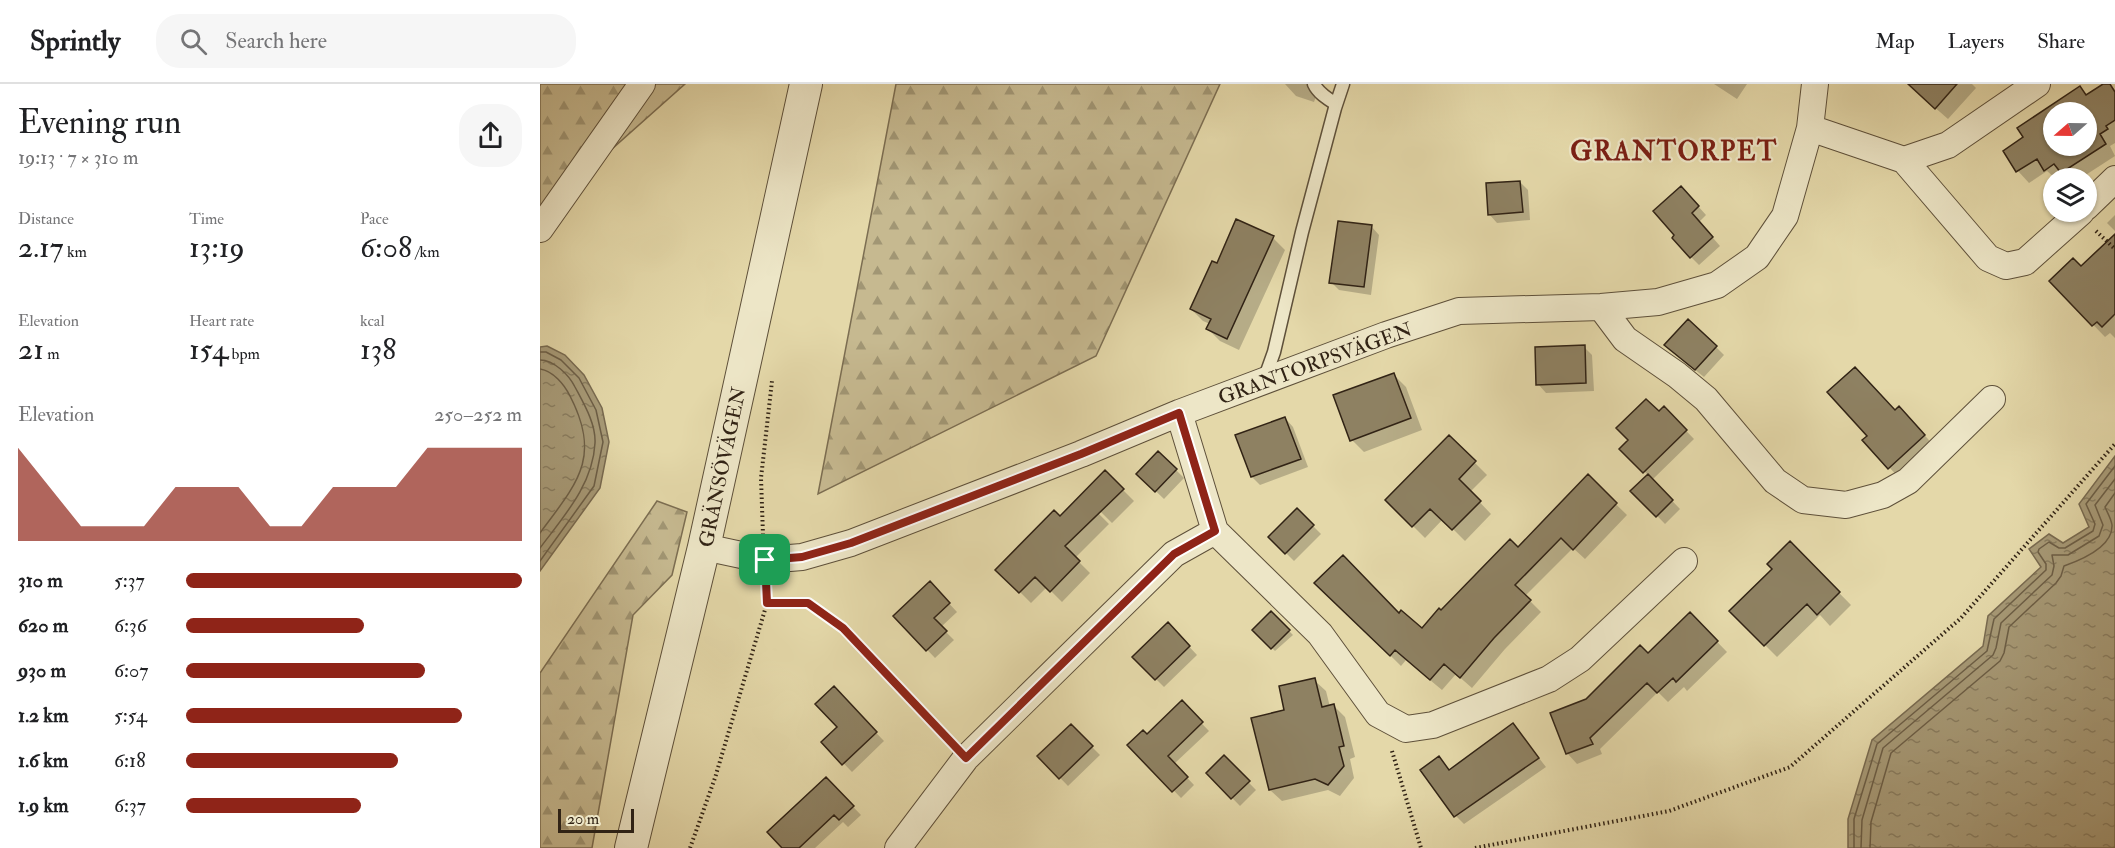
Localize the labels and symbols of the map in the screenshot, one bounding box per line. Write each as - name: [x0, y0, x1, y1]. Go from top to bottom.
- north arrow: [2043, 102, 2097, 156]
- district label: GRANTORPET: [1570, 136, 1778, 168]
- street label: GRANTORPSVÄGEN: [1215, 317, 1416, 410]
- street label: GRÄNSÖVÄGEN: [693, 385, 752, 550]
- pin: [739, 534, 790, 585]
- scale bar: [558, 806, 634, 834]

